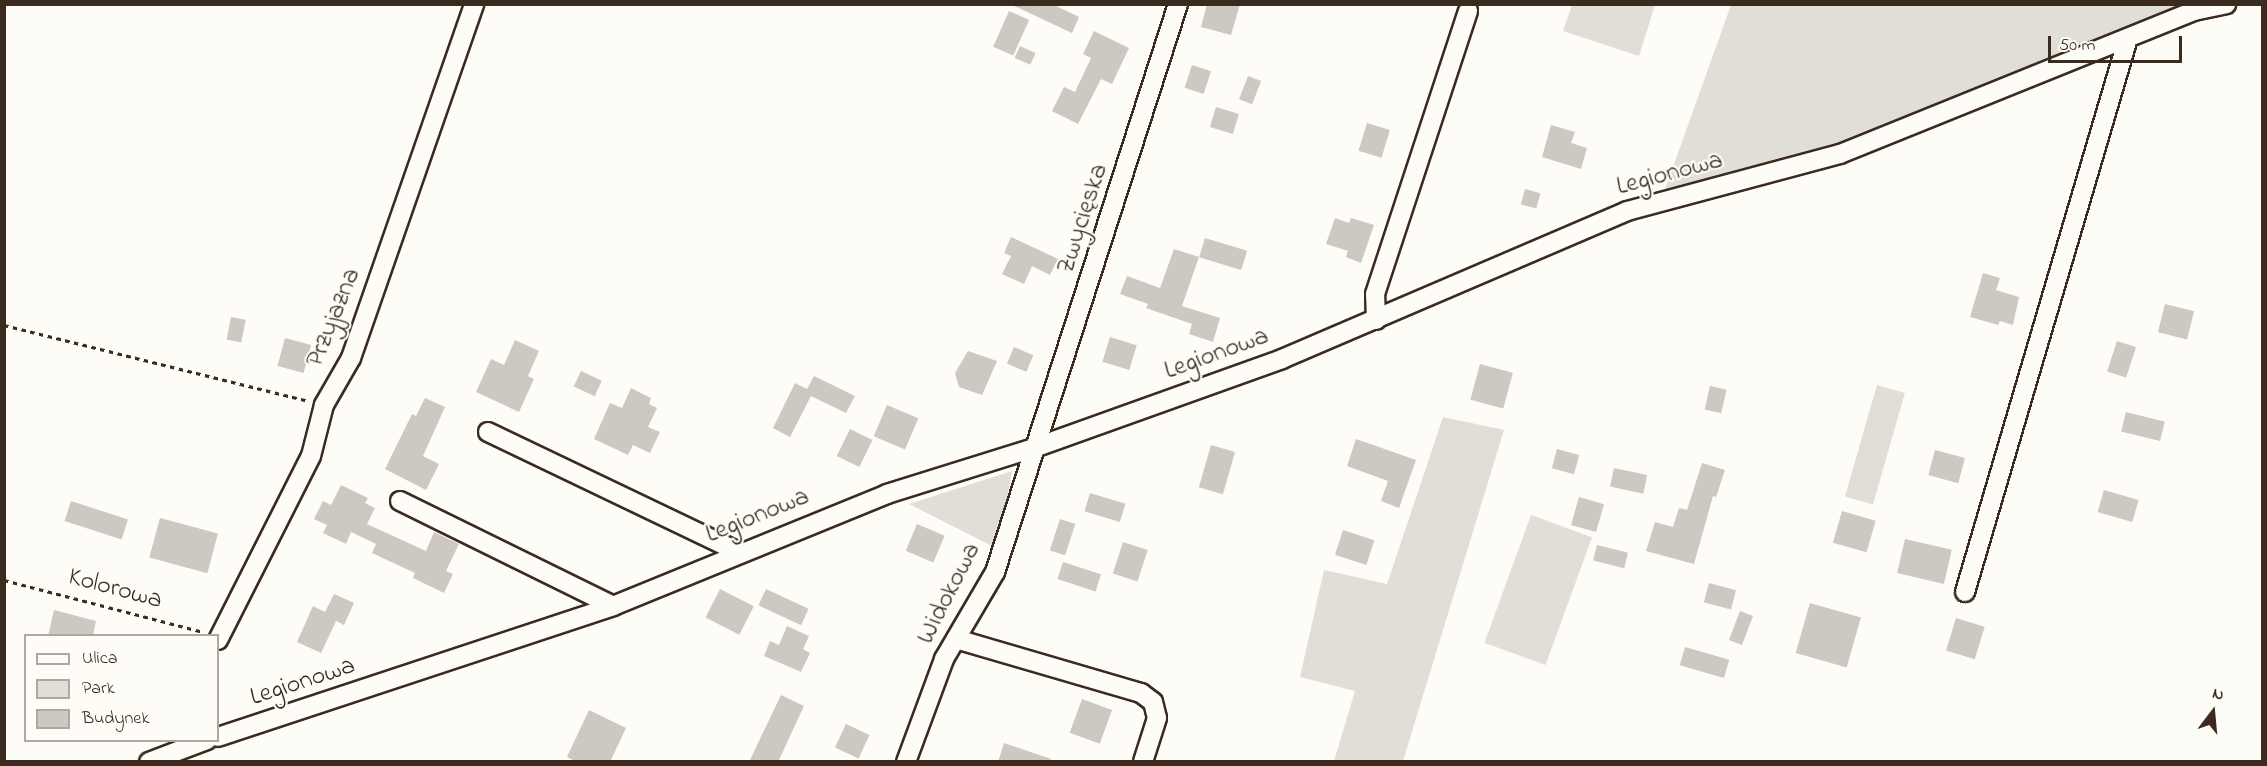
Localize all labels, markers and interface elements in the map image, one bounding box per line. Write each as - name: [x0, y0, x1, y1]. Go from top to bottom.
- scale bar: [2051, 24, 2184, 62]
- text: 50 m: [2059, 33, 2096, 59]
- street label: Legionowa: [1614, 146, 1726, 204]
- street label: Zwycięska: [1052, 160, 1116, 278]
- street label: Przyjazna: [301, 264, 369, 372]
- street label: Legionowa: [1161, 322, 1273, 388]
- street label: Legionowa: [702, 482, 814, 552]
- street label: Widokowa: [911, 538, 989, 650]
- street label: Kolorowa: [65, 563, 165, 617]
- legend: [24, 634, 219, 742]
- text: Ulica: [82, 646, 117, 672]
- street label: Legionowa: [247, 651, 359, 715]
- text: Park: [82, 676, 115, 702]
- north arrow: [2183, 682, 2243, 742]
- text: N: [2209, 682, 2226, 708]
- text: Budynek: [82, 706, 149, 732]

